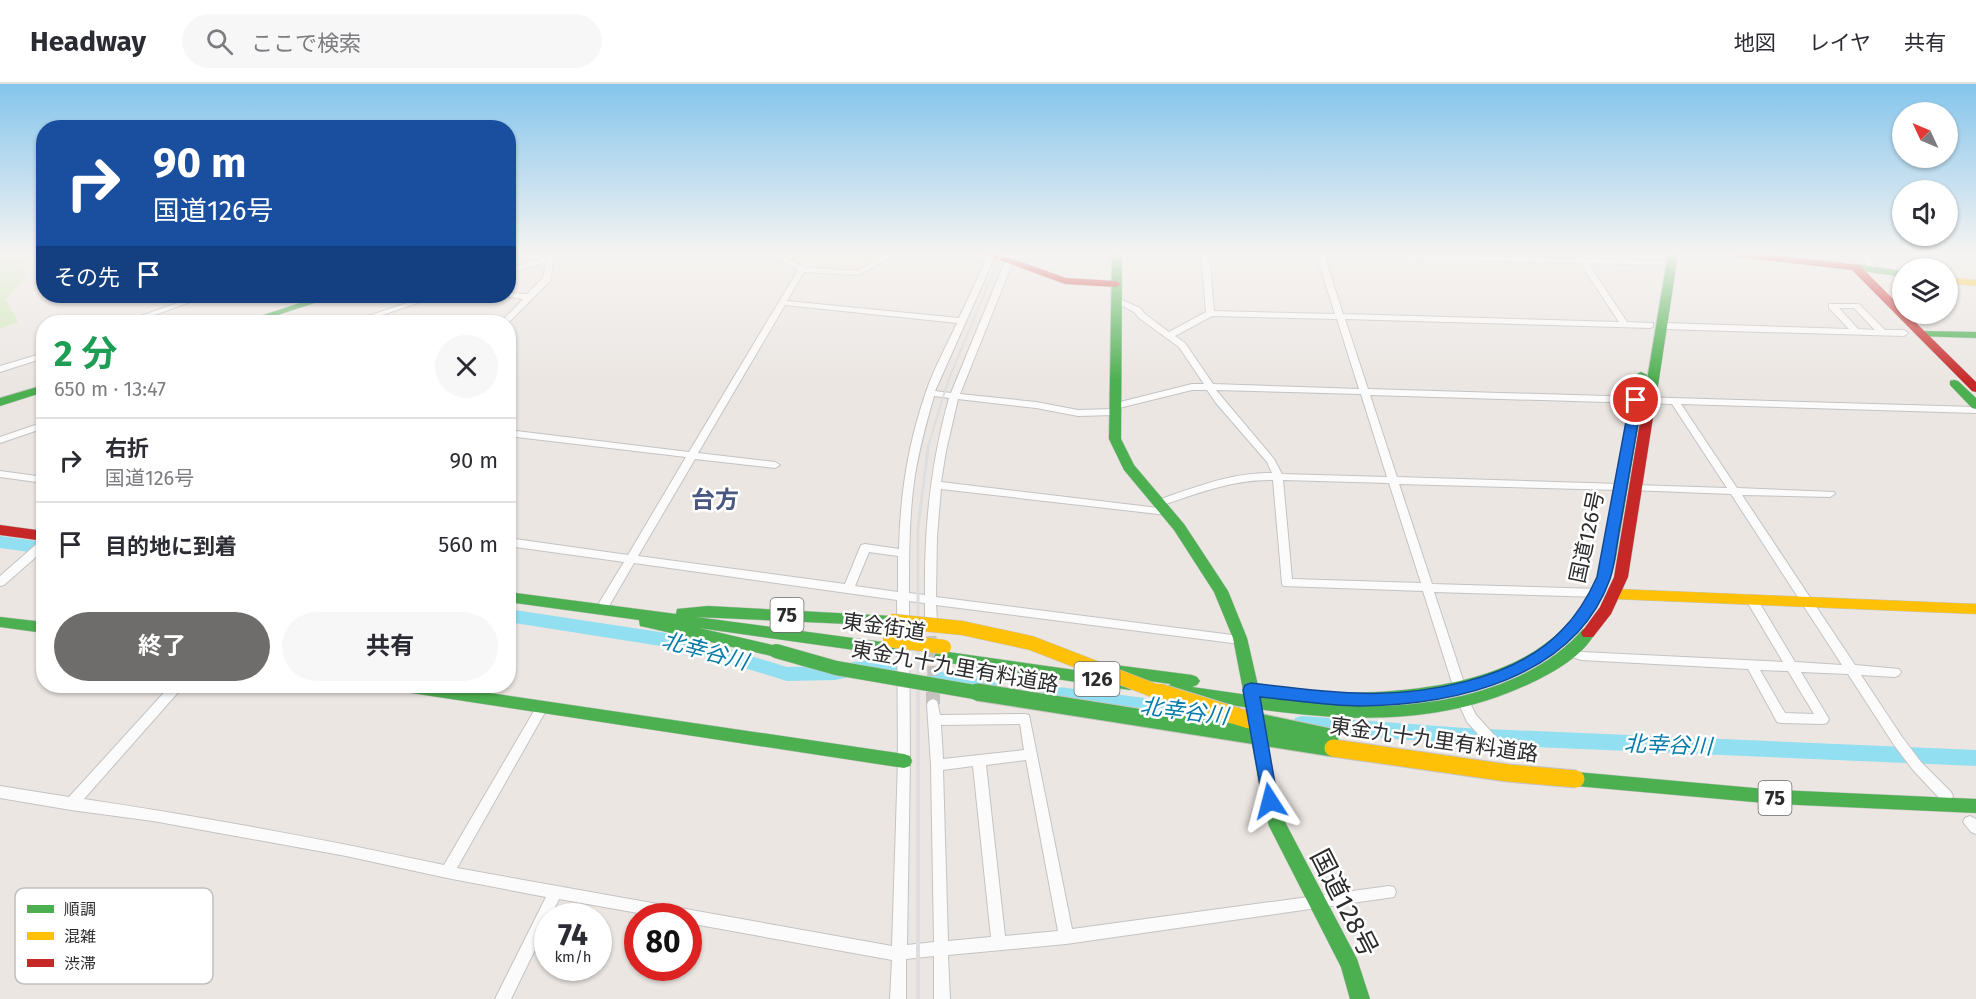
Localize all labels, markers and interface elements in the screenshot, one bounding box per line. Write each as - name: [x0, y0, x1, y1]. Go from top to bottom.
- search box: [182, 14, 602, 68]
- text: Headway: [30, 25, 146, 58]
- icon: search: [203, 25, 236, 58]
- text: ここで検索: [251, 30, 361, 57]
- text: 地図: [1734, 30, 1776, 56]
- text: レイヤ: [1809, 30, 1871, 56]
- text: 共有: [1904, 30, 1946, 56]
- north arrow: [1892, 102, 1958, 168]
- map controls: [1892, 102, 1958, 324]
- text: 90 m: [153, 138, 247, 188]
- icon: right: [54, 144, 132, 222]
- button: sound: [1892, 180, 1958, 246]
- text: 国道126号: [153, 195, 273, 227]
- icon: arrive: [132, 258, 165, 291]
- button: layers: [1892, 258, 1958, 324]
- text: その先: [54, 264, 120, 291]
- text: 2 分: [54, 332, 117, 376]
- button: close: [435, 335, 498, 398]
- pin: [1610, 374, 1661, 425]
- text: 650 m · 13:47: [54, 377, 166, 401]
- icon: arrive: [1619, 383, 1652, 416]
- text: 右折: [105, 435, 149, 462]
- icon: right: [54, 444, 87, 477]
- text: 90 m: [449, 447, 498, 474]
- text: 国道126号: [105, 466, 194, 490]
- district label: 台方: [691, 486, 739, 514]
- street label: 国道126号: [1565, 488, 1609, 586]
- icon: arrive: [54, 528, 87, 561]
- text: 560 m: [438, 531, 498, 558]
- text: 目的地に到着: [105, 533, 237, 560]
- road number: 75: [770, 598, 804, 632]
- street label: 東金街道: [841, 608, 927, 646]
- button: 終了: [54, 612, 270, 681]
- button: 共有: [282, 612, 498, 681]
- water label: 北幸谷川: [659, 627, 753, 676]
- street label: 東金九十九里有料道路: [849, 636, 1061, 698]
- road number: 126: [1074, 662, 1120, 696]
- water label: 北幸谷川: [1139, 692, 1231, 730]
- street label: 東金九十九里有料道路: [1328, 713, 1540, 767]
- water label: 北幸谷川: [1624, 730, 1714, 760]
- position arrow: [1238, 769, 1302, 833]
- road number: 75: [1758, 781, 1792, 815]
- street label: 国道128号: [1304, 844, 1384, 962]
- legend: [15, 888, 213, 984]
- text: 順調: [64, 900, 96, 919]
- speed limit sign: 80: [624, 903, 702, 981]
- text: 74: [558, 917, 588, 953]
- text: 混雑: [64, 927, 96, 946]
- text: km/h: [554, 948, 592, 966]
- text: 渋滞: [64, 954, 96, 973]

